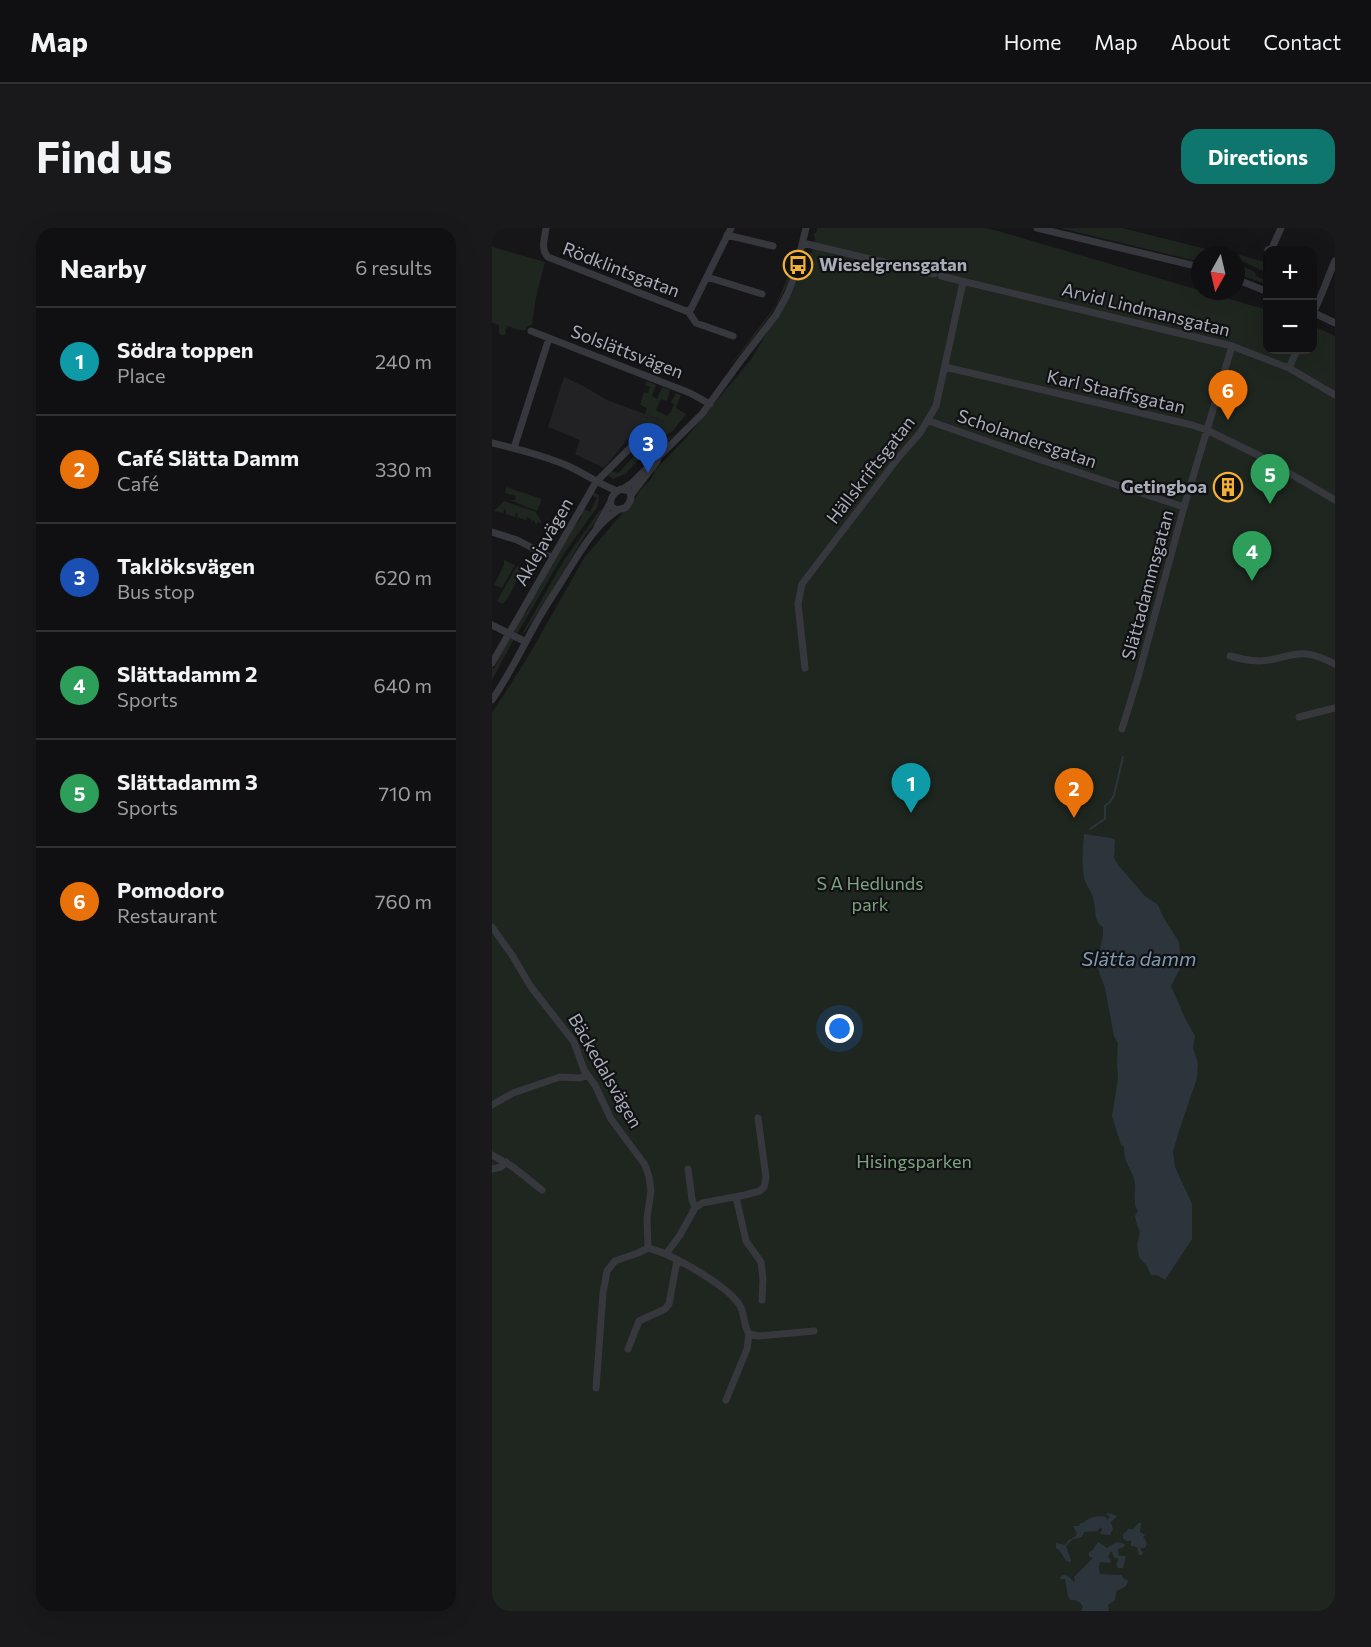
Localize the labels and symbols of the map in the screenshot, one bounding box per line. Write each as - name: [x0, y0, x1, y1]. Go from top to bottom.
- street label: Rödklintsgatan: [560, 237, 683, 301]
- north arrow: [1191, 246, 1245, 300]
- bus stop icon: Wieselgrensgatan: [782, 249, 814, 281]
- place label: Wieselgrensgatan: [819, 253, 967, 275]
- street label: Arvid Lindmansgatan: [1060, 277, 1233, 341]
- street label: Solslättsvägen: [568, 320, 687, 383]
- street label: Karl Staaffsgatan: [1045, 364, 1187, 418]
- pin: 6: [1208, 370, 1248, 420]
- street label: Scholandersgatan: [955, 404, 1100, 472]
- street label: Hällskriftsgatan: [821, 411, 919, 528]
- pin: 3: [628, 424, 668, 473]
- pin: 5: [1250, 454, 1290, 504]
- building icon: Getingboa: [1212, 471, 1244, 503]
- place label: Getingboa: [1121, 475, 1207, 497]
- street label: Aklejavägen: [509, 494, 577, 589]
- street label: Slättadammsgatan: [1116, 507, 1178, 662]
- pin: 4: [1232, 532, 1272, 581]
- pin: 1: [892, 764, 930, 813]
- pin: 2: [1054, 768, 1094, 818]
- park label: S A Hedlunds park: [817, 872, 923, 915]
- water label: Slätta damm: [1082, 946, 1196, 970]
- street label: Bäckedalsvägen: [564, 1009, 648, 1132]
- your location: [825, 1014, 854, 1043]
- park label: Hisingsparken: [856, 1150, 972, 1172]

